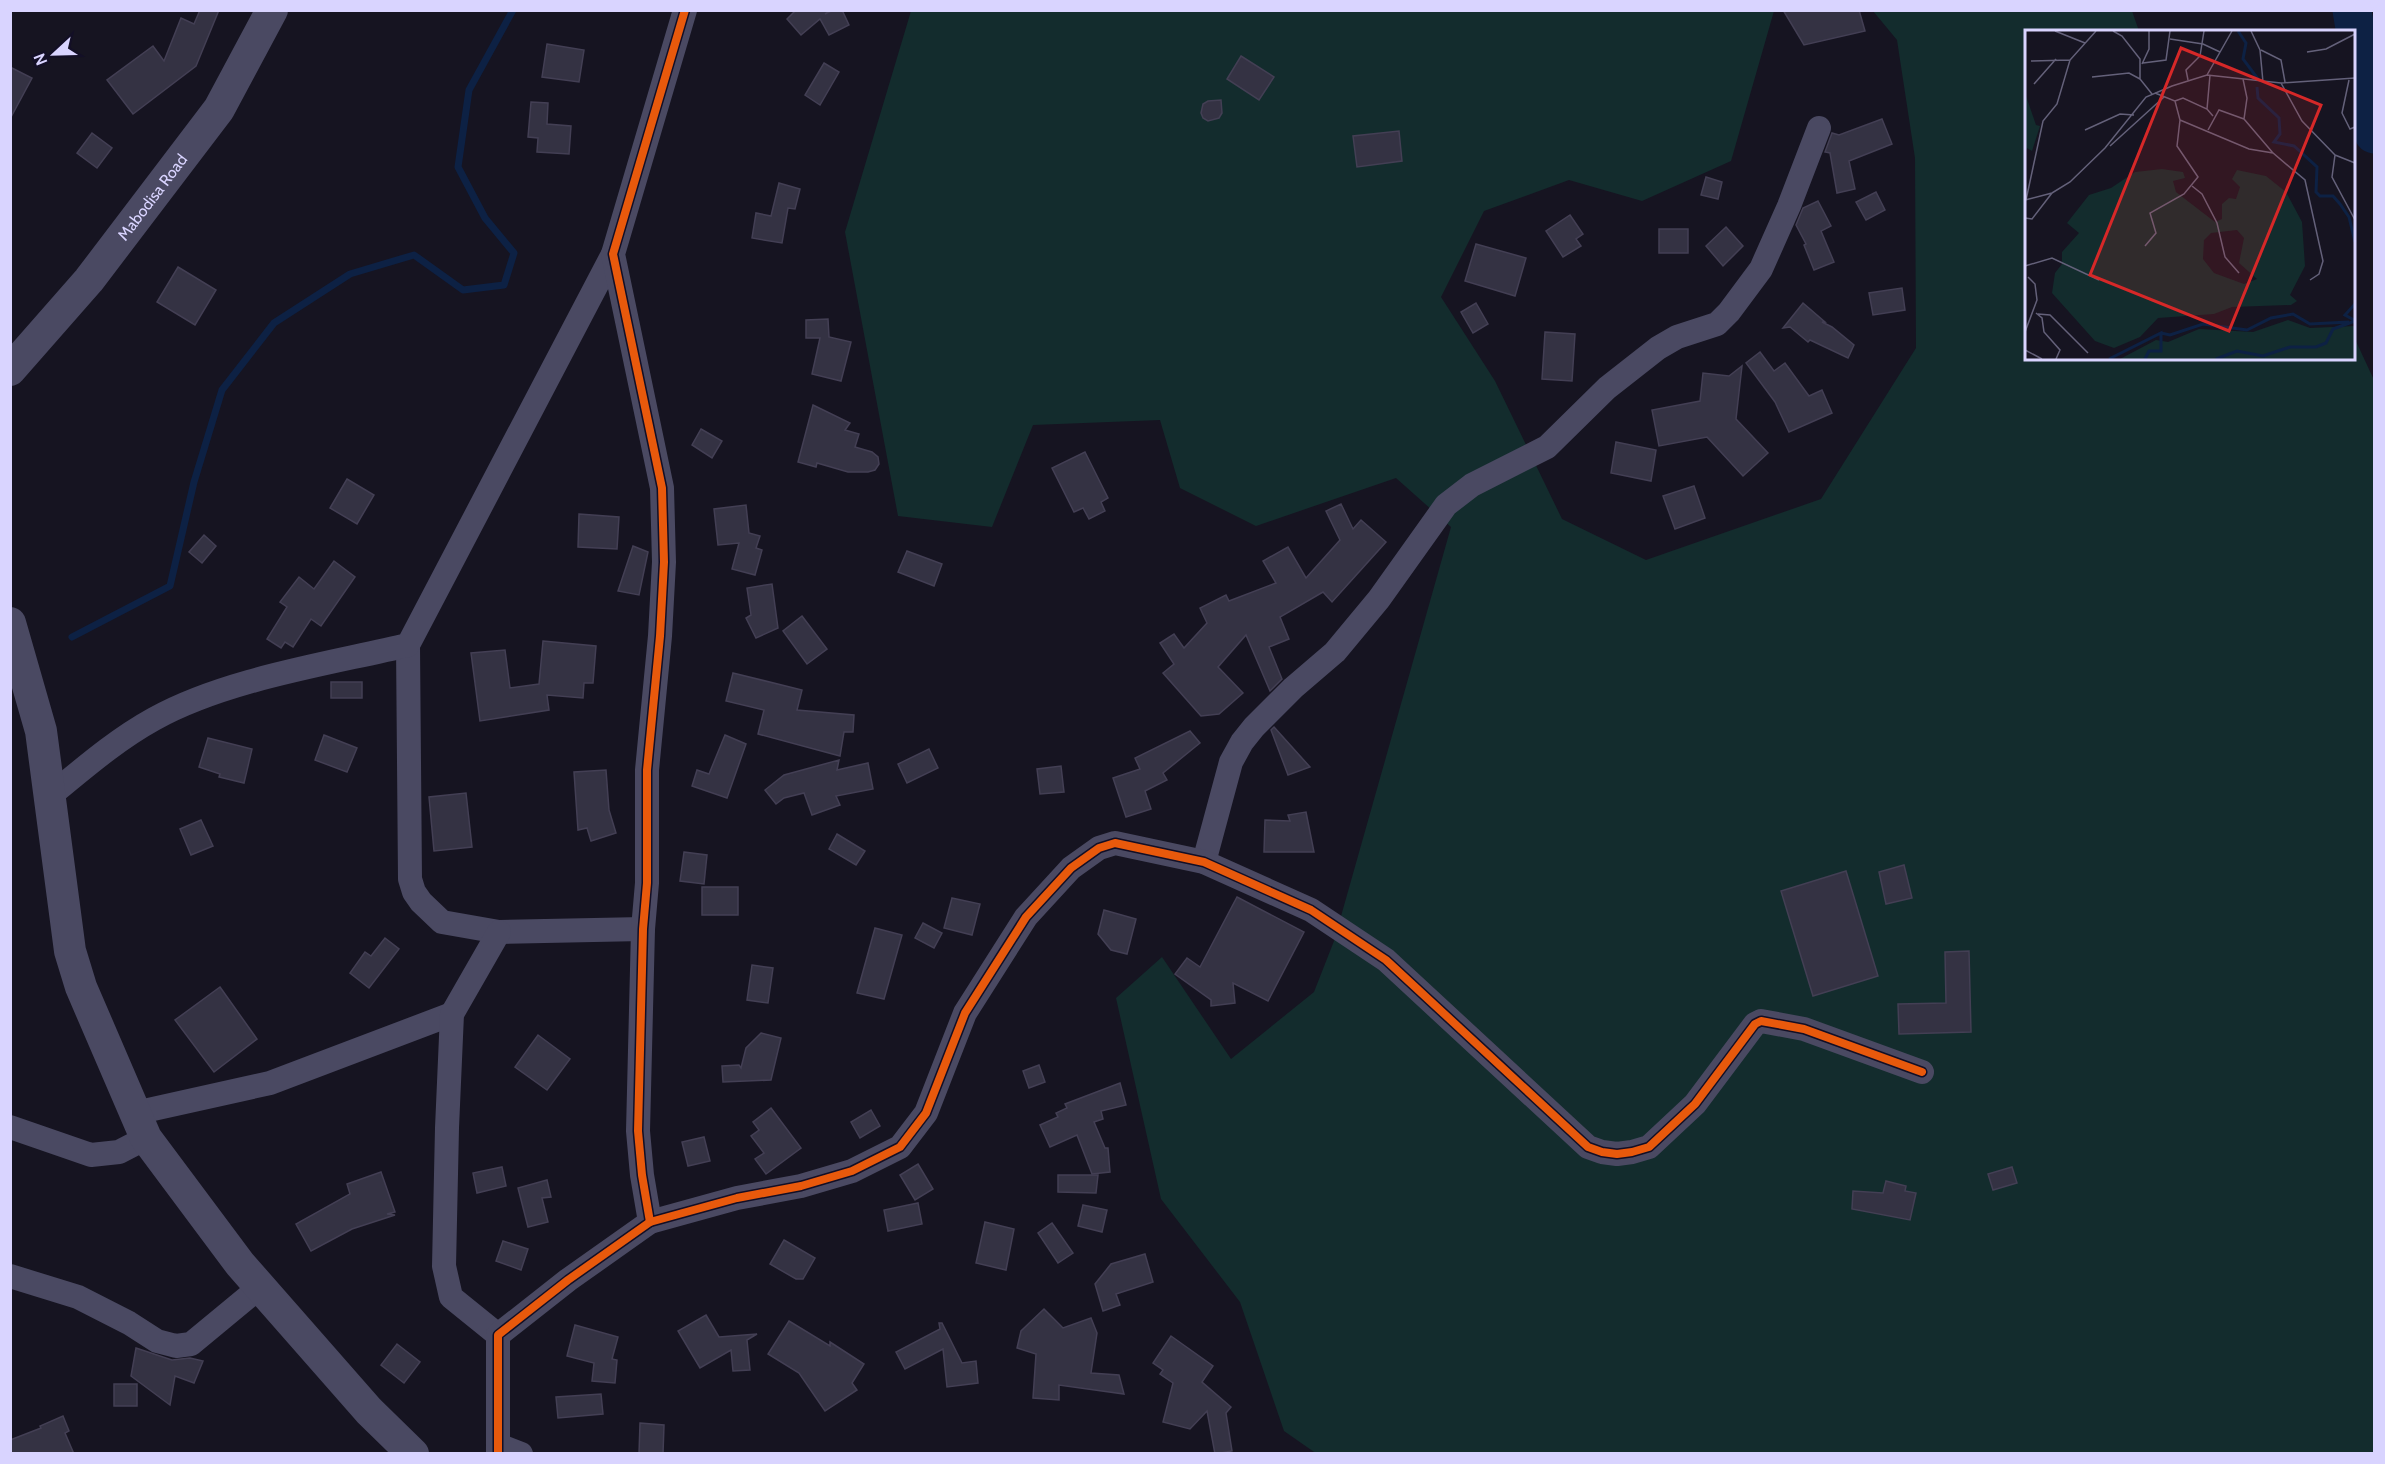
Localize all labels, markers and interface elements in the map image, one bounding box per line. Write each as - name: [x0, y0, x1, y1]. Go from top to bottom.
- north arrow: [24, 24, 84, 84]
- inset map: [2025, 30, 2355, 360]
- text: N: [30, 51, 51, 68]
- street label: Mabodisa Road: [114, 150, 191, 244]

